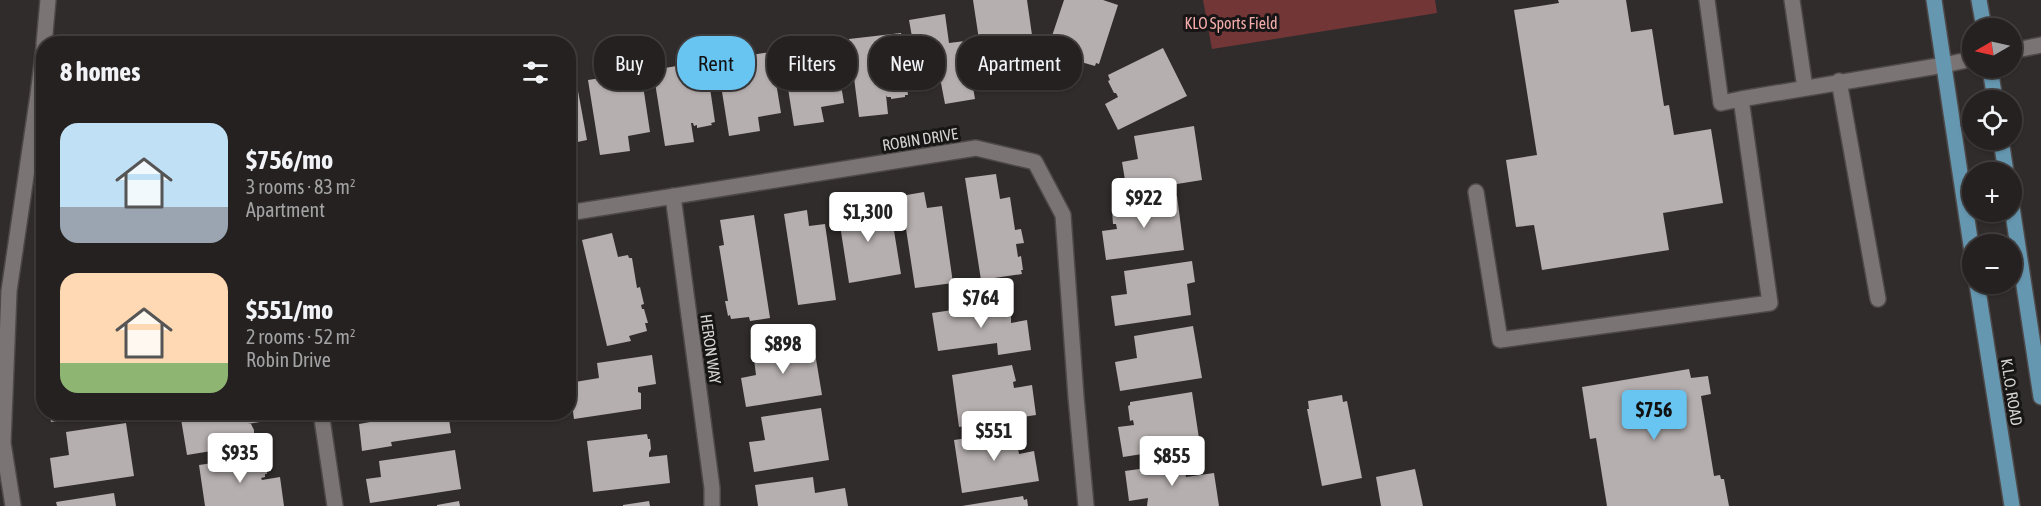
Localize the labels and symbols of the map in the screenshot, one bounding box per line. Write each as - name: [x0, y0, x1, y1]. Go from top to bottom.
- park label: KLO Sports Field: [1184, 14, 1278, 33]
- north arrow: [1962, 18, 2022, 78]
- street label: ROBIN DRIVE: [881, 124, 959, 154]
- pin: $922: [1108, 178, 1180, 229]
- pin: $1,300: [819, 192, 917, 243]
- pin: $764: [945, 278, 1017, 329]
- street label: HERON WAY: [697, 313, 725, 386]
- pin: $898: [747, 324, 819, 375]
- street label: K.L.O. ROAD: [1998, 357, 2026, 427]
- pin: $756: [1618, 390, 1690, 441]
- pin: $551: [958, 411, 1030, 462]
- pin: $935: [204, 433, 276, 484]
- pin: $855: [1136, 436, 1208, 487]

